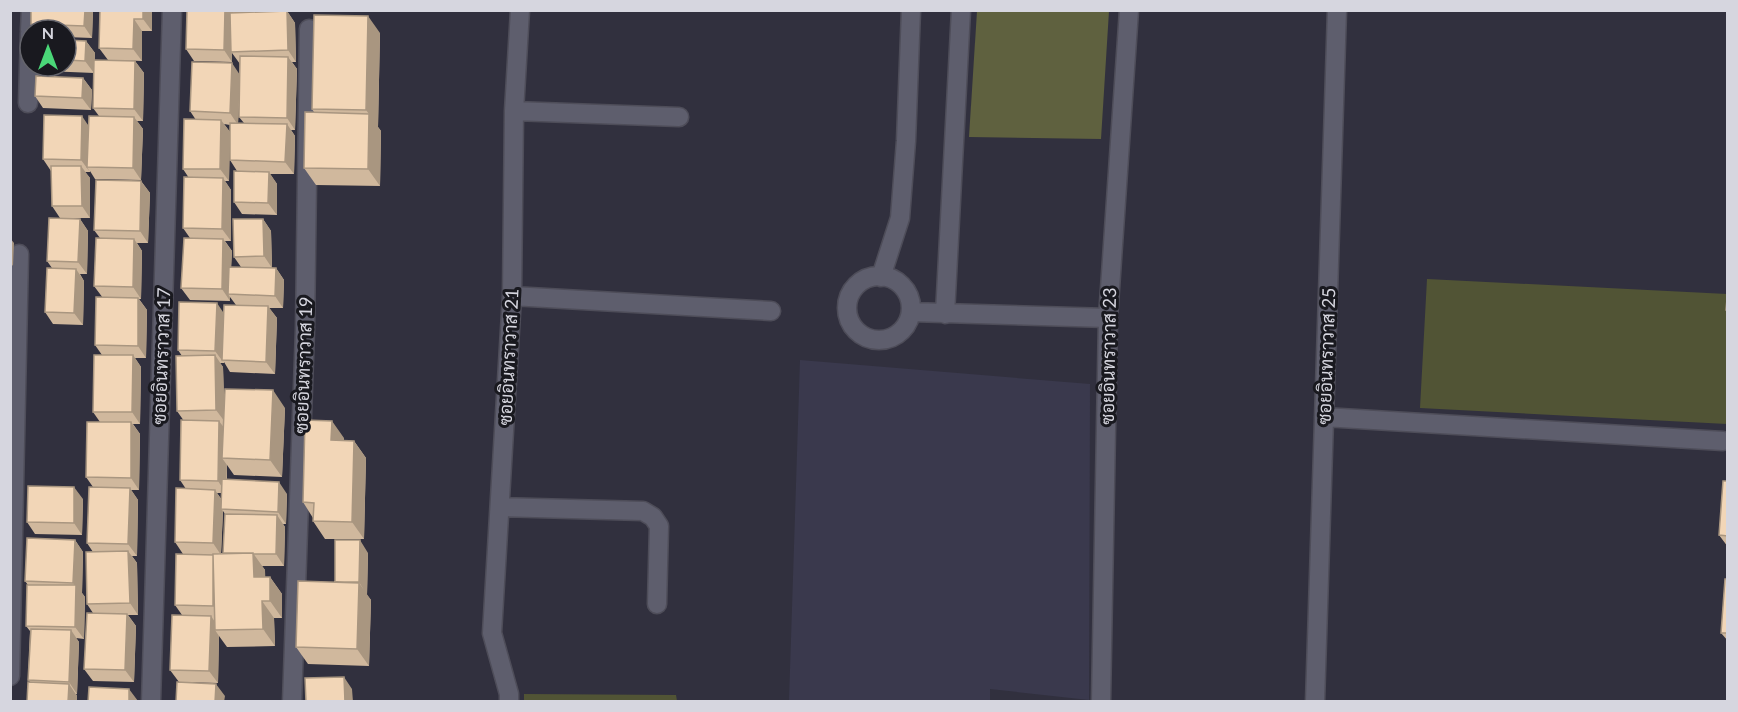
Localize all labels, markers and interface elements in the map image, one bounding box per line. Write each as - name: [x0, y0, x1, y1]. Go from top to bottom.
- north arrow: [18, 18, 78, 78]
- text: N: [42, 23, 54, 42]
- street label: ซอยอินทราวาส 17: [148, 287, 174, 425]
- street label: ซอยอินทราวาส 23: [1096, 287, 1120, 425]
- street label: ซอยอินทราวาส 25: [1313, 287, 1339, 425]
- street label: ซอยอินทราวาส 21: [493, 288, 523, 426]
- street label: ซอยอินทราวาส 19: [290, 296, 316, 434]

